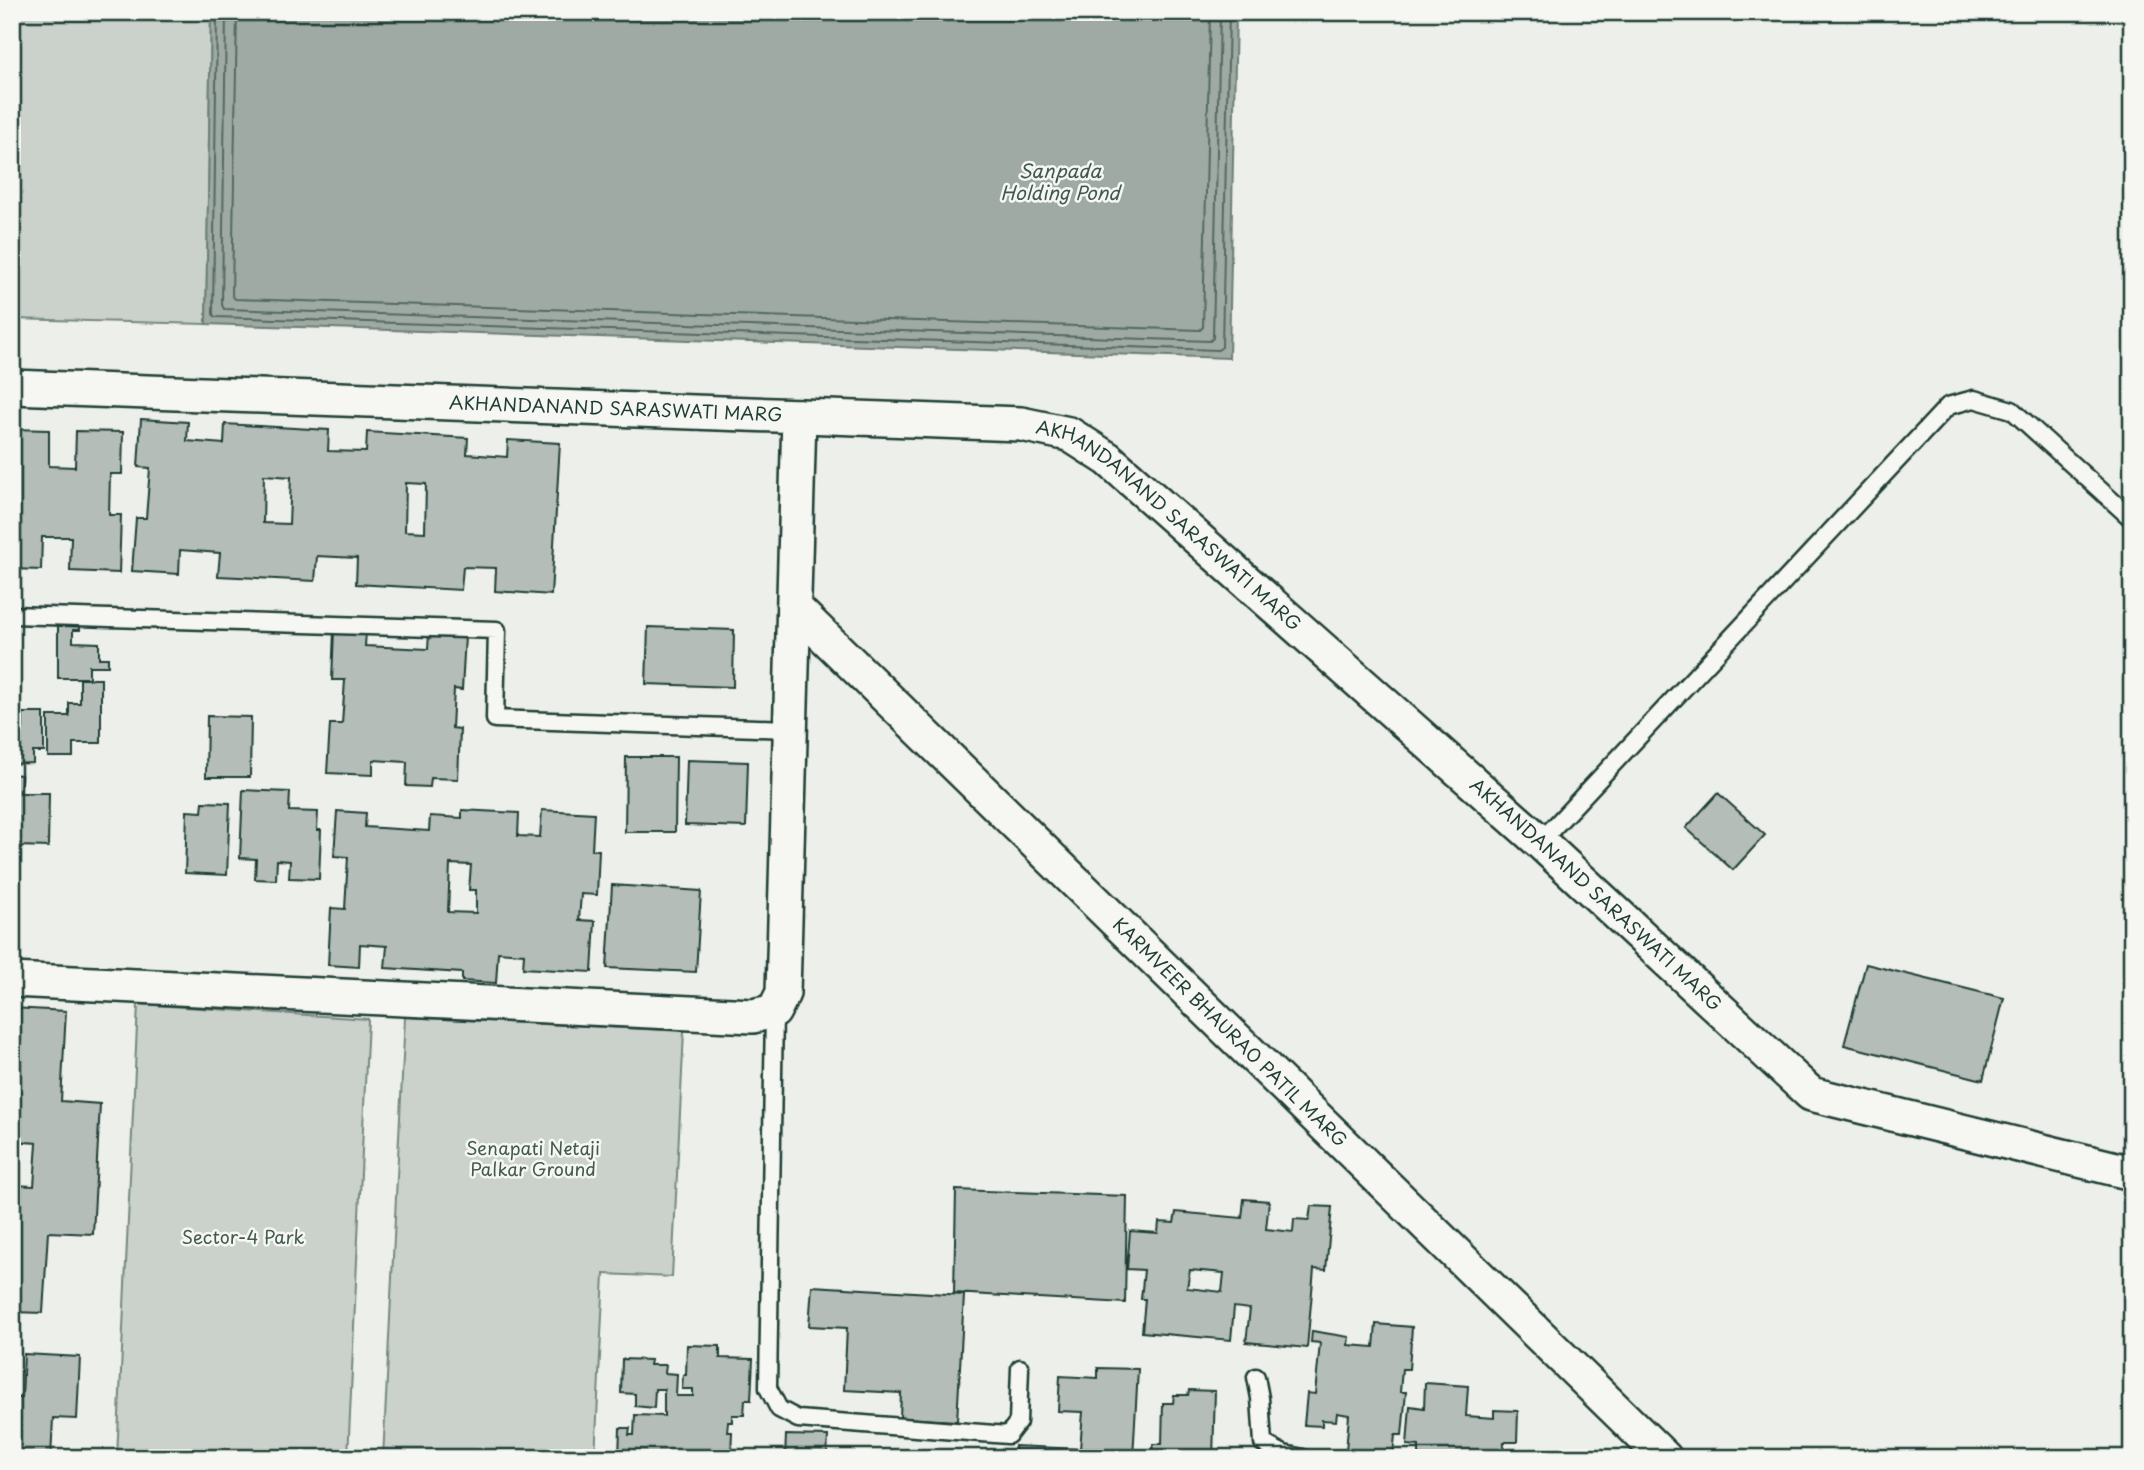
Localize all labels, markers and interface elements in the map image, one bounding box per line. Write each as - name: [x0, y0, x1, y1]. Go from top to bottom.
- water label: Sanpada Holding Pond: [1000, 156, 1122, 206]
- street label: AKHANDANAND SARASWATI MARG: [449, 388, 783, 427]
- street label: AKHANDANAND SARASWATI MARG: [1034, 412, 1308, 636]
- street label: AKHANDANAND SARASWATI MARG: [1465, 771, 1728, 1017]
- street label: KARMVEER BHAURAO PATIL MARG: [1107, 911, 1354, 1152]
- park label: Senapati Netaji Palkar Ground: [466, 1134, 600, 1182]
- park label: Sector-4 Park: [182, 1223, 304, 1250]

